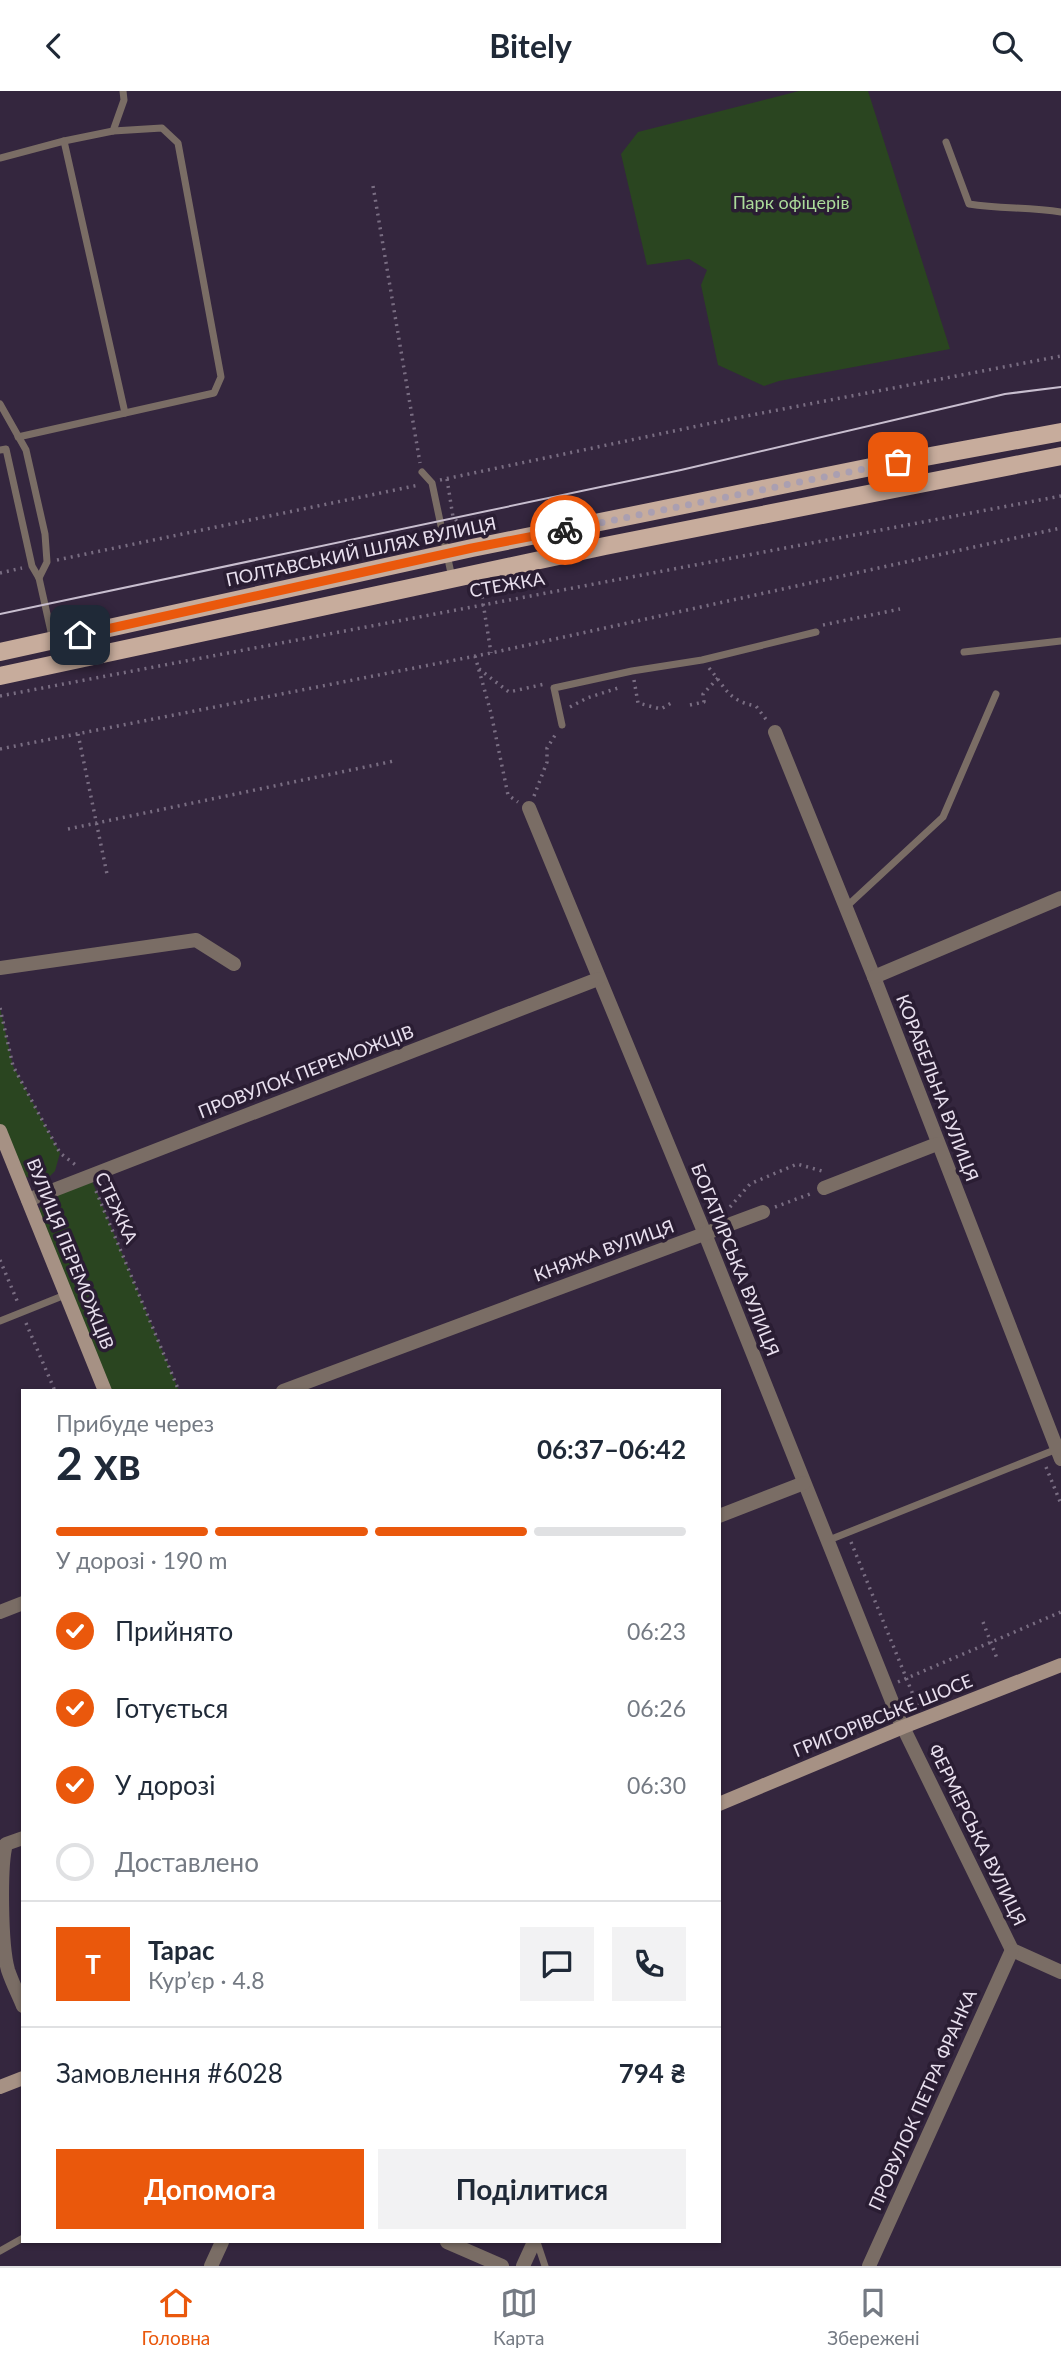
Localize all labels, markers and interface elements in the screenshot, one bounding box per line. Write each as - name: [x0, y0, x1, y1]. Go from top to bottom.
- text: Bitely: [489, 26, 572, 65]
- icon: back: [35, 27, 73, 65]
- icon: search: [988, 27, 1026, 65]
- park label: Парк офіцерів: [733, 191, 849, 213]
- pin: [868, 432, 928, 492]
- icon: bag: [879, 443, 917, 481]
- courier: [530, 495, 600, 565]
- icon: bike: [546, 511, 584, 549]
- street label: ПОЛТАВСЬКИЙ ШЛЯХ ВУЛИЦЯ: [224, 512, 498, 590]
- street label: СТЕЖКА: [468, 566, 547, 601]
- pin: [50, 605, 110, 665]
- icon: home: [61, 616, 99, 654]
- street label: КОРАБЕЛЬНА ВУЛИЦЯ: [892, 991, 984, 1184]
- street label: ПРОВУЛОК ПЕРЕМОЖЦІВ: [195, 1020, 416, 1122]
- street label: ВУЛИЦЯ ПЕРЕМОЖЦІВ: [23, 1155, 119, 1352]
- street label: БОГАТИРСЬКА ВУЛИЦЯ: [687, 1160, 785, 1359]
- street label: СТЕЖКА: [91, 1169, 143, 1247]
- street label: КНЯЖА ВУЛИЦЯ: [531, 1214, 677, 1286]
- text: Прибуде через: [56, 1409, 214, 1437]
- text: 06:37–06:42: [537, 1433, 686, 1465]
- text: 2 хв: [56, 1435, 141, 1490]
- text: У дорозі · 190 m: [56, 1546, 227, 1574]
- icon: check: [56, 1612, 94, 1650]
- text: Прийнято: [115, 1615, 233, 1647]
- text: 06:23: [627, 1617, 686, 1645]
- street label: ГРИГОРІВСЬКЕ ШОСЕ: [790, 1669, 975, 1761]
- icon: check: [56, 1689, 94, 1727]
- text: Готується: [115, 1692, 228, 1724]
- text: 06:26: [627, 1694, 686, 1722]
- street label: ФЕРМЕРСЬКА ВУЛИЦЯ: [924, 1740, 1031, 1929]
- icon: check: [56, 1766, 94, 1804]
- text: У дорозі: [115, 1769, 215, 1801]
- text: 06:30: [627, 1771, 686, 1799]
- text: Доставлено: [115, 1846, 259, 1878]
- button: chat: [520, 1927, 594, 2001]
- button: phone: [612, 1927, 686, 2001]
- text: Тарас: [148, 1934, 214, 1966]
- text: Т: [85, 1948, 101, 1980]
- text: Кур’єр · 4.8: [148, 1966, 265, 1994]
- street label: ПРОВУЛОК ПЕТРА ФРАНКА: [863, 1985, 981, 2213]
- text: Замовлення #6028: [56, 2057, 283, 2089]
- text: 794 ₴: [619, 2057, 686, 2089]
- button: Допомога: [56, 2149, 364, 2229]
- button: Поділитися: [378, 2149, 686, 2229]
- tab: Головна: [141, 2284, 210, 2349]
- tab: Карта: [493, 2284, 544, 2349]
- tab: Збережені: [827, 2284, 920, 2349]

